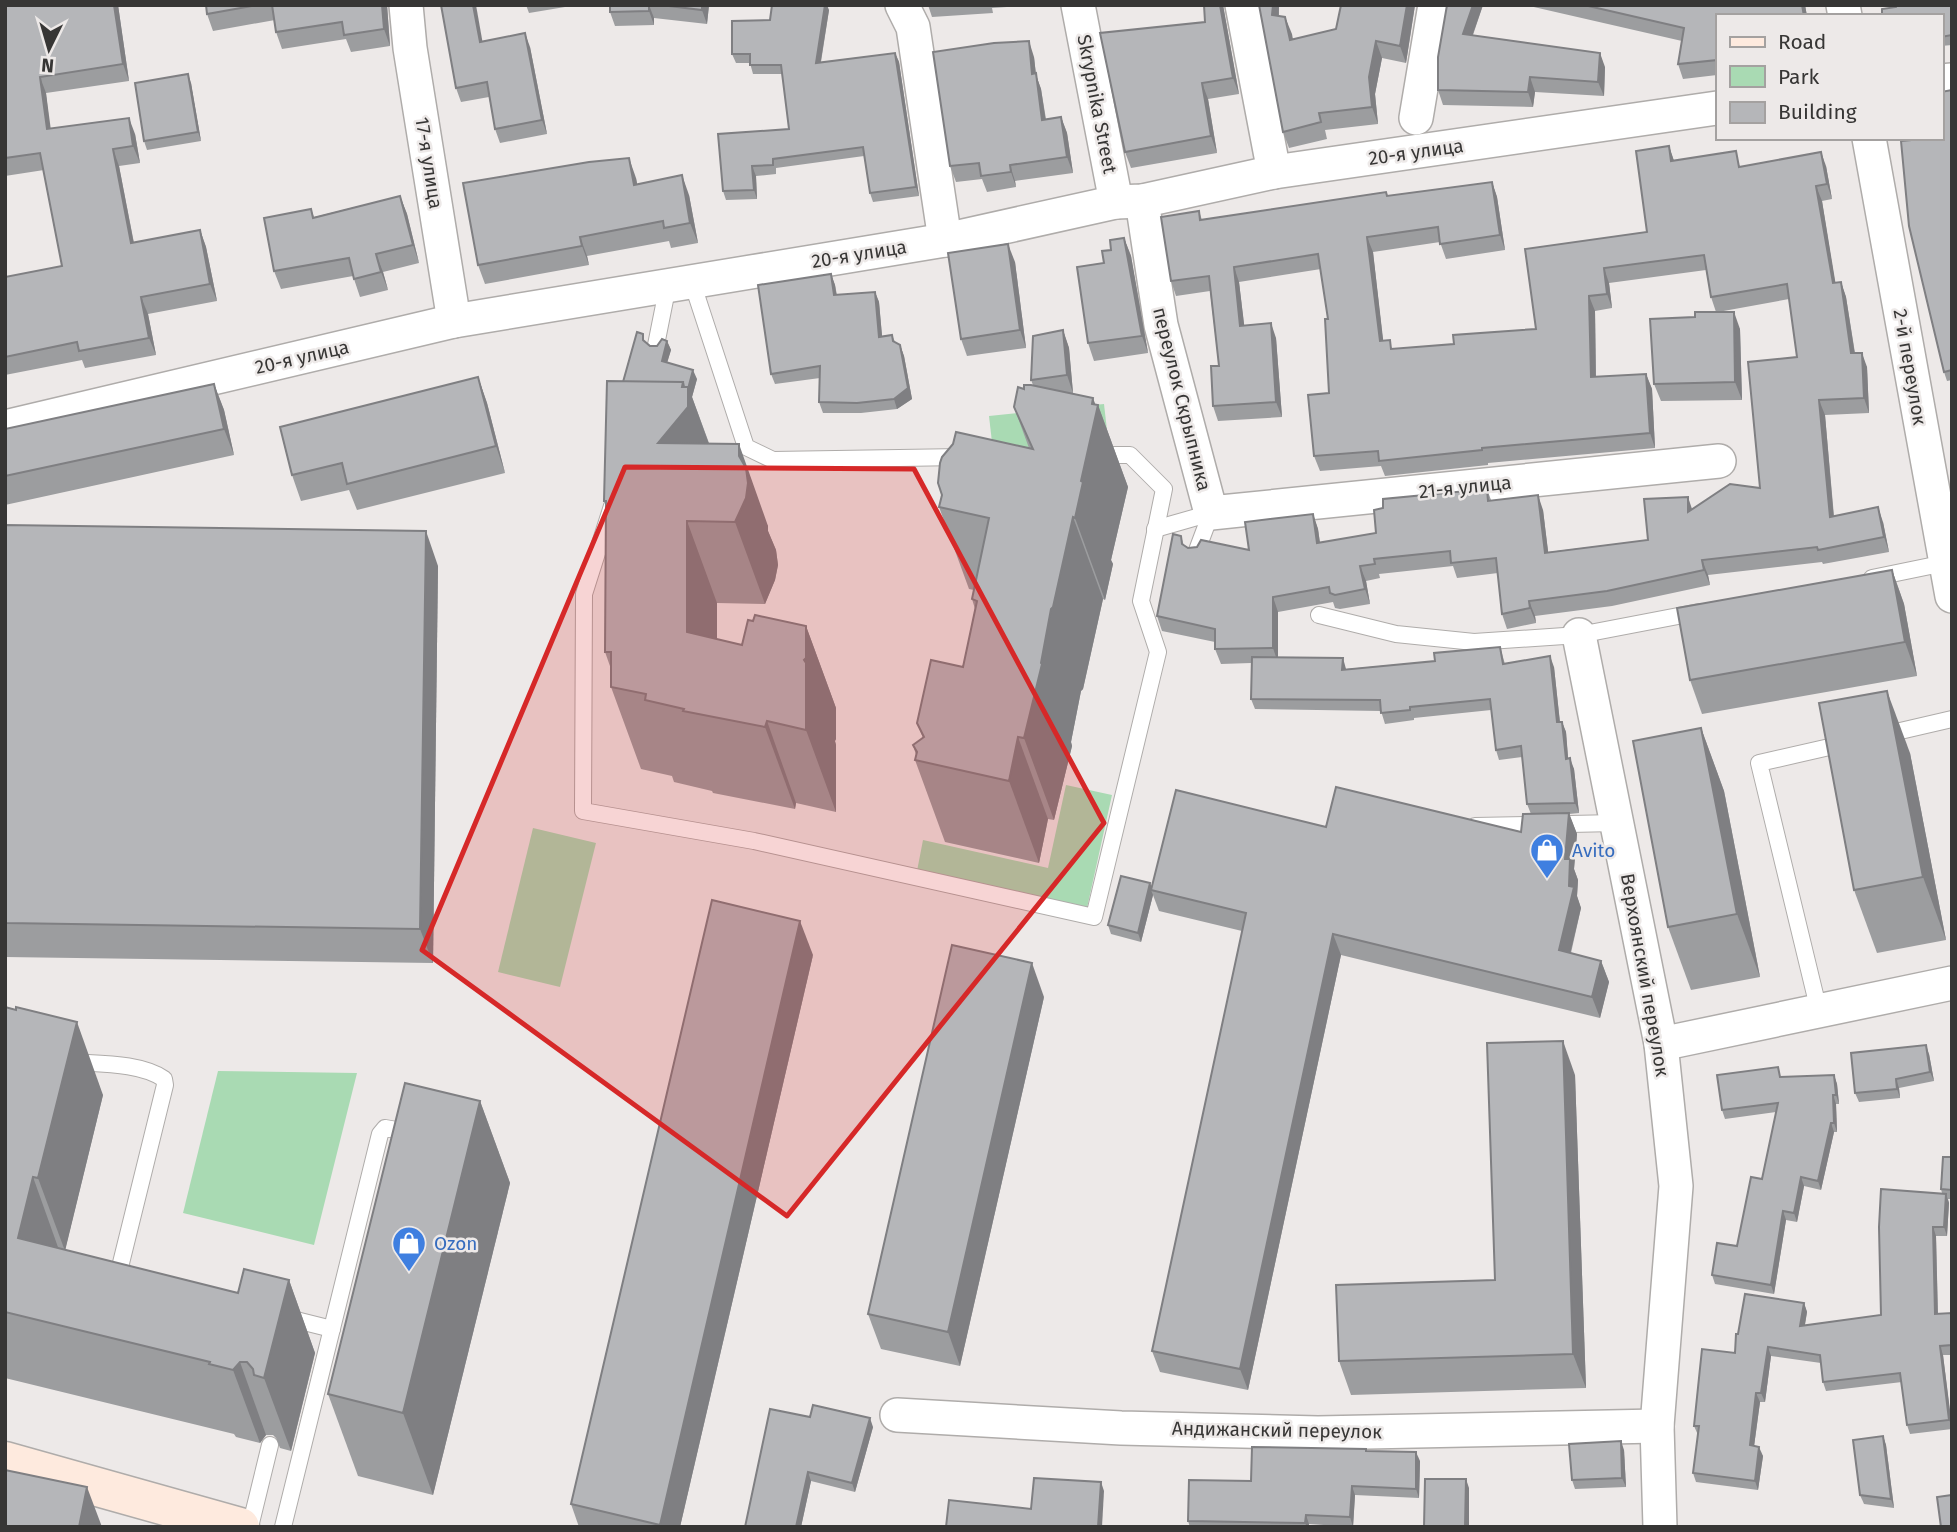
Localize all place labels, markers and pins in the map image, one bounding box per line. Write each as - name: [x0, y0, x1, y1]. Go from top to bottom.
- shop icon: Avito: [1528, 831, 1566, 880]
- place label: Avito: [1572, 839, 1615, 862]
- shop icon: Ozon: [390, 1224, 428, 1273]
- place label: Ozon: [434, 1232, 477, 1255]

